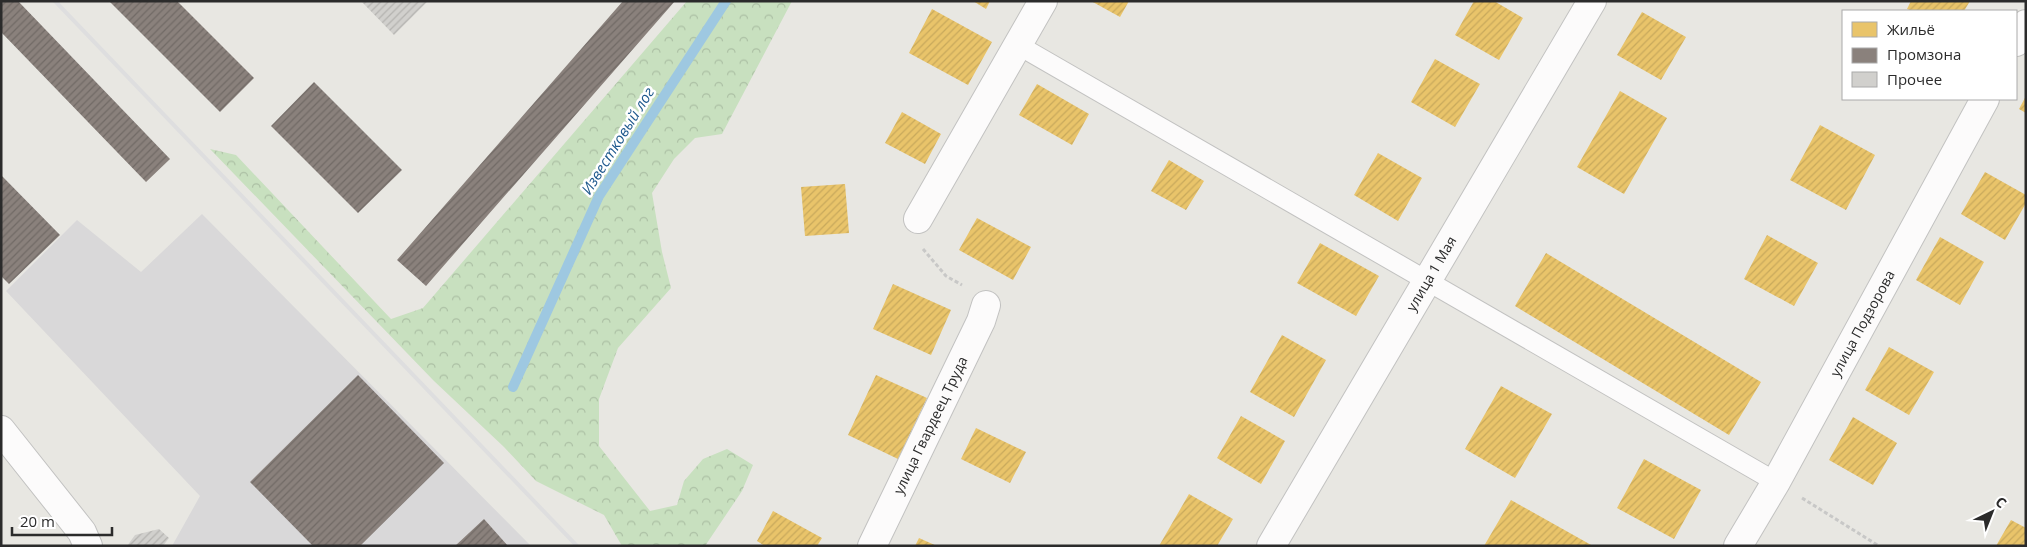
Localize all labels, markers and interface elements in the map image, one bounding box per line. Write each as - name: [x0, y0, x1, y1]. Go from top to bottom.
- legend: [1842, 10, 2017, 100]
- text: Жильё: [1887, 19, 1935, 39]
- text: Промзона: [1887, 44, 1961, 64]
- text: Прочее: [1887, 69, 1942, 89]
- water label: Известковый лог: [576, 83, 658, 198]
- street label: улица 1 Мая: [1401, 232, 1460, 314]
- street label: улица Подзорова: [1825, 267, 1899, 380]
- street label: улица Гвардеец Труда: [888, 353, 971, 497]
- north arrow: [1967, 487, 2017, 537]
- text: С: [1991, 492, 2011, 512]
- scale bar: [12, 504, 112, 536]
- text: 20 m: [20, 511, 55, 531]

